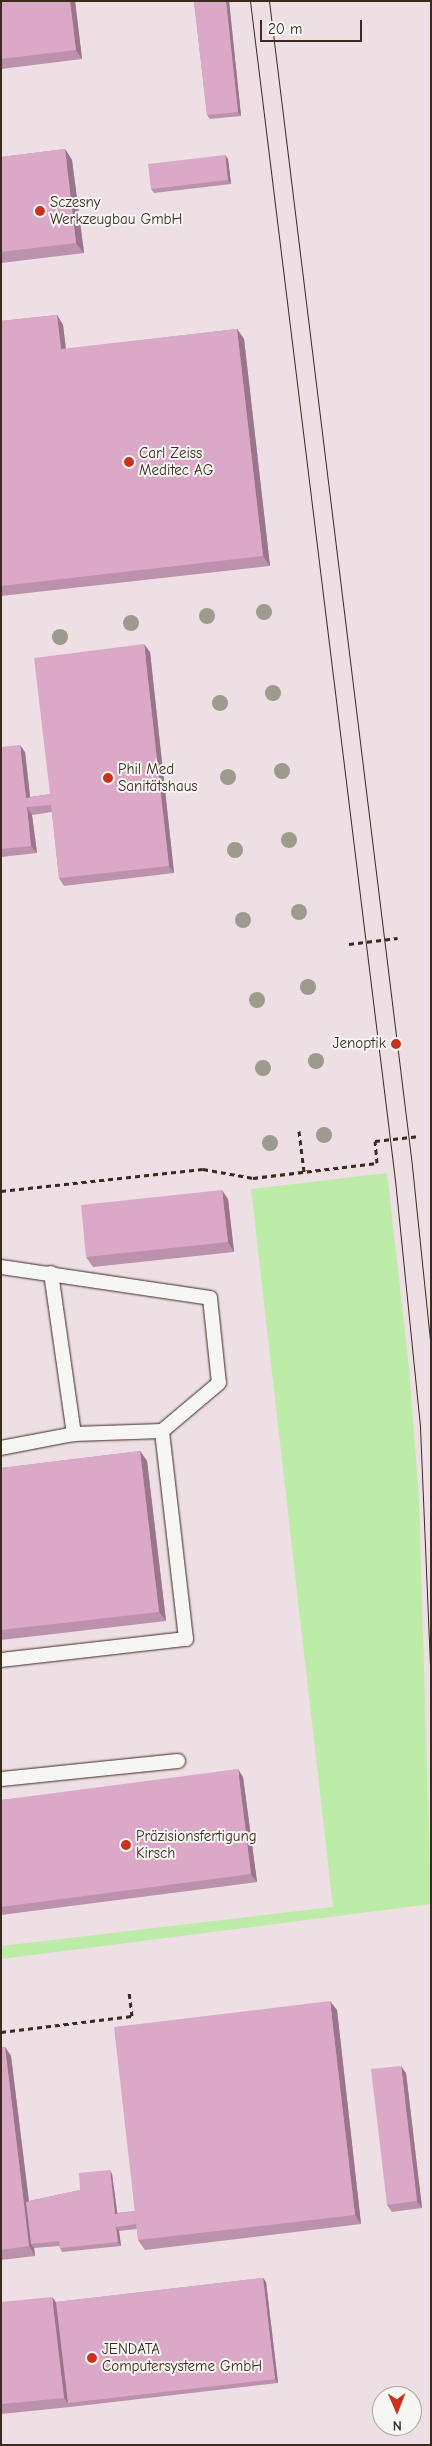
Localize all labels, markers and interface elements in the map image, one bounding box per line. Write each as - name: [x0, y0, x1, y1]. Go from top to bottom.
- scale bar: [262, 10, 364, 42]
- text: 20 m: [268, 20, 302, 38]
- place label: Sczesny Werkzeugbau GmbH: [50, 193, 182, 228]
- marker: Sczesny Werkzeugbau GmbH: [34, 205, 46, 217]
- place label: Carl Zeiss Meditec AG: [139, 444, 213, 479]
- marker: Carl Zeiss Meditec AG: [123, 456, 135, 468]
- place label: Phil Med Sanitätshaus: [118, 760, 198, 795]
- marker: Phil Med Sanitätshaus: [102, 772, 114, 784]
- place label: Jenoptik: [333, 1035, 386, 1053]
- marker: Jenoptik: [390, 1038, 402, 1050]
- place label: Präzisionsfertigung Kirsch: [136, 1827, 257, 1862]
- marker: Präzisionsfertigung Kirsch: [120, 1839, 132, 1851]
- place label: JENDATA Computersysteme GmbH: [102, 2340, 262, 2375]
- marker: JENDATA Computersysteme GmbH: [86, 2352, 98, 2364]
- north arrow: [372, 2386, 422, 2436]
- text: N: [393, 2417, 402, 2434]

